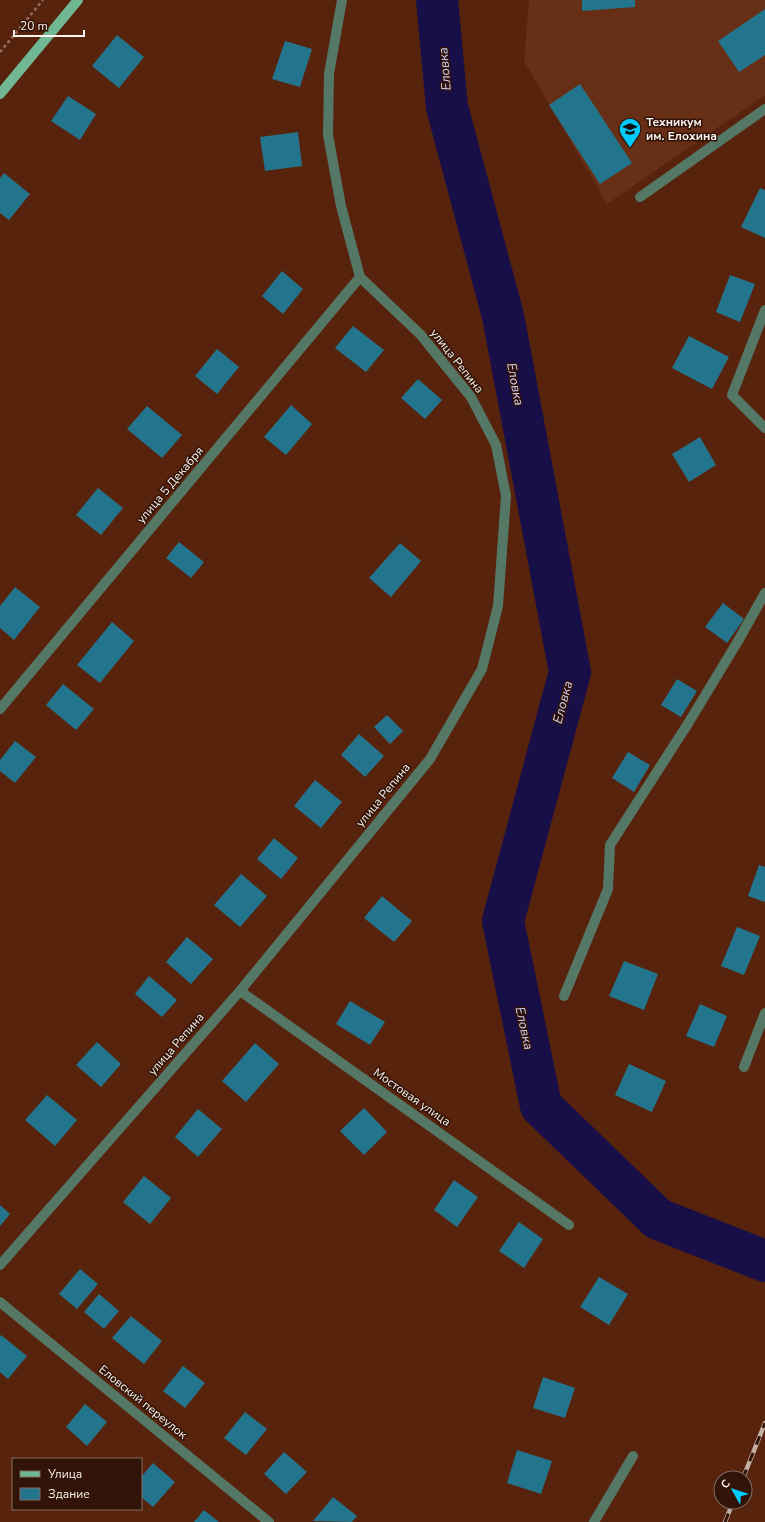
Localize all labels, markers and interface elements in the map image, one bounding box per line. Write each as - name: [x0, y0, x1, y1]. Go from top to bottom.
- scale bar: [14, 12, 84, 38]
- text: 20 m: [20, 18, 48, 34]
- water label: Еловка: [434, 47, 456, 91]
- place label: Техникум им. Елохина: [646, 114, 717, 144]
- school or university icon: Техникум им. Елохина: [617, 116, 643, 149]
- street label: улица Репина: [427, 325, 487, 397]
- water label: Еловка: [502, 361, 528, 407]
- street label: улица 5 Декабря: [133, 443, 207, 527]
- water label: Еловка: [549, 679, 577, 726]
- street label: улица Репина: [352, 760, 414, 830]
- water label: Еловка: [511, 1005, 537, 1051]
- street label: улица Репина: [144, 1009, 208, 1079]
- street label: Мостовая улица: [370, 1064, 454, 1130]
- street label: Еловский переулок: [95, 1361, 191, 1443]
- legend: [12, 1458, 142, 1510]
- text: Улица: [47, 1466, 82, 1482]
- north arrow: [713, 1470, 753, 1510]
- text: С: [717, 1476, 734, 1492]
- text: Здание: [48, 1486, 90, 1502]

